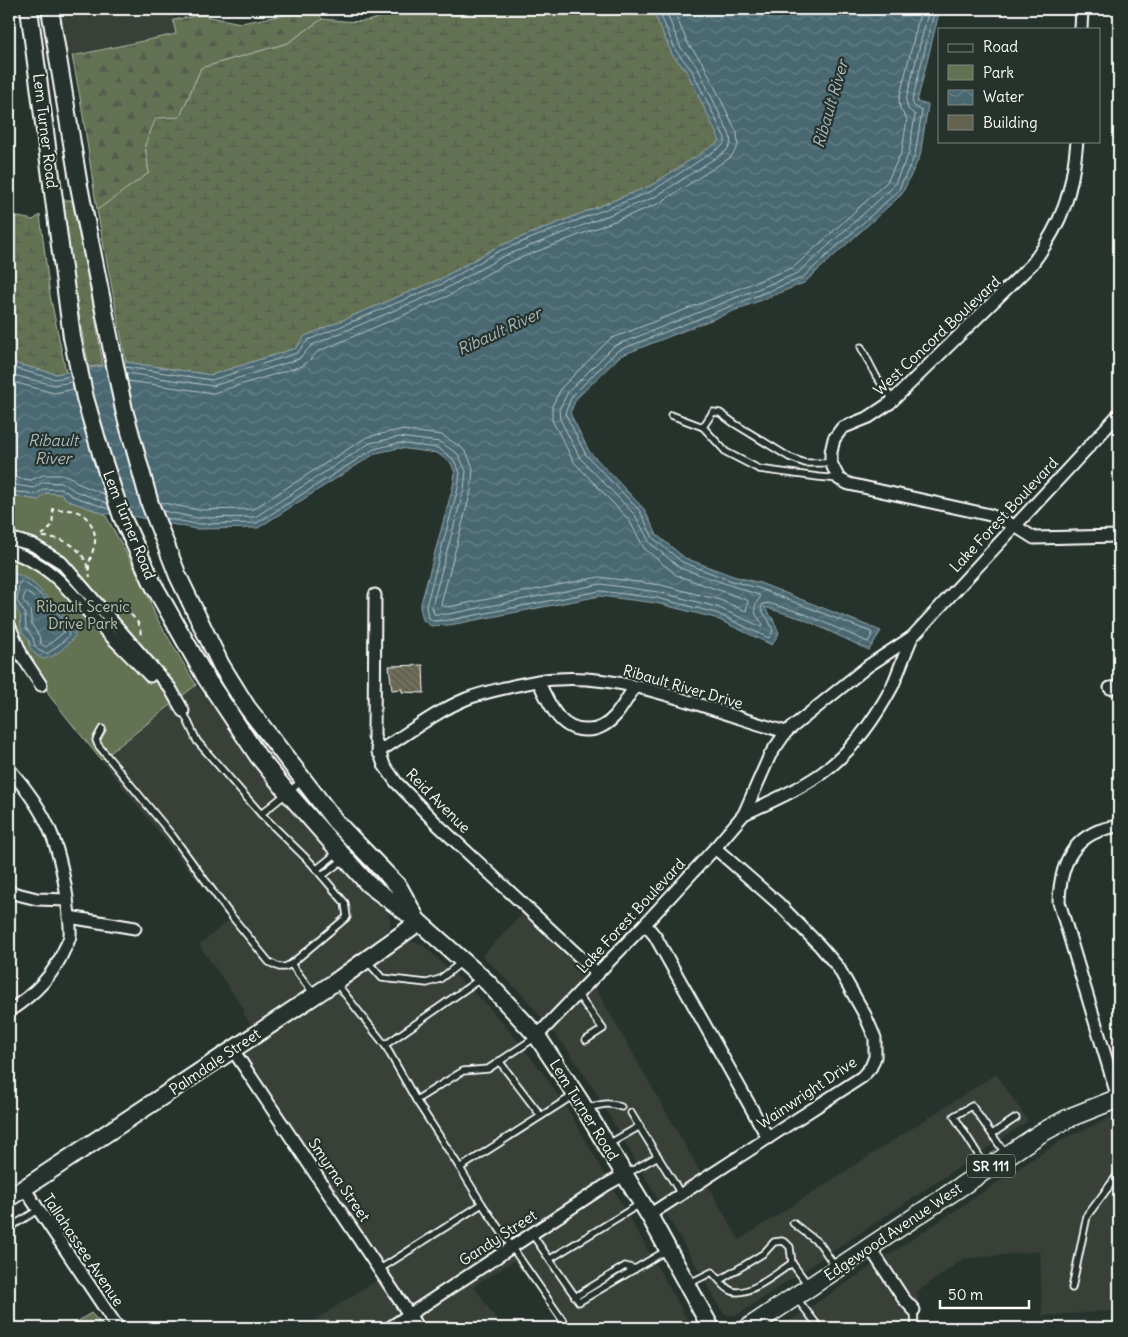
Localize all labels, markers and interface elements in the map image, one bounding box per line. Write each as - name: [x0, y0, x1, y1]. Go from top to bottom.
- legend: [938, 28, 1100, 142]
- text: Road: [983, 37, 1018, 56]
- water label: Ribault River: [808, 55, 853, 150]
- text: Park: [983, 63, 1014, 82]
- street label: Lem Turner Road: [29, 72, 62, 190]
- text: Water: [983, 87, 1024, 106]
- text: Building: [983, 113, 1038, 132]
- street label: West Concord Boulevard: [869, 272, 1004, 399]
- water label: Ribault River: [454, 302, 546, 359]
- water label: Ribault River: [28, 430, 81, 468]
- street label: Lake Forest Boulevard: [945, 453, 1062, 576]
- street label: Lem Turner Road: [99, 468, 160, 582]
- park label: Ribault Scenic Drive Park: [36, 597, 130, 633]
- street label: Ribault River Drive: [621, 660, 745, 713]
- street label: Reid Avenue: [402, 764, 475, 837]
- street label: Lake Forest Boulevard: [572, 854, 689, 977]
- street label: Palmdale Street: [165, 1024, 264, 1099]
- street label: Wainwright Drive: [753, 1052, 860, 1133]
- street label: Lem Turner Road: [546, 1056, 623, 1164]
- street label: Smyrna Street: [304, 1134, 374, 1225]
- road number: SR 111: [967, 1154, 1015, 1178]
- street label: Edgewood Avenue West: [820, 1178, 965, 1285]
- street label: Tallahassee Avenue: [39, 1190, 128, 1310]
- street label: Gandy Street: [455, 1205, 540, 1270]
- scale bar: [940, 1277, 1029, 1309]
- text: 50 m: [948, 1285, 983, 1304]

